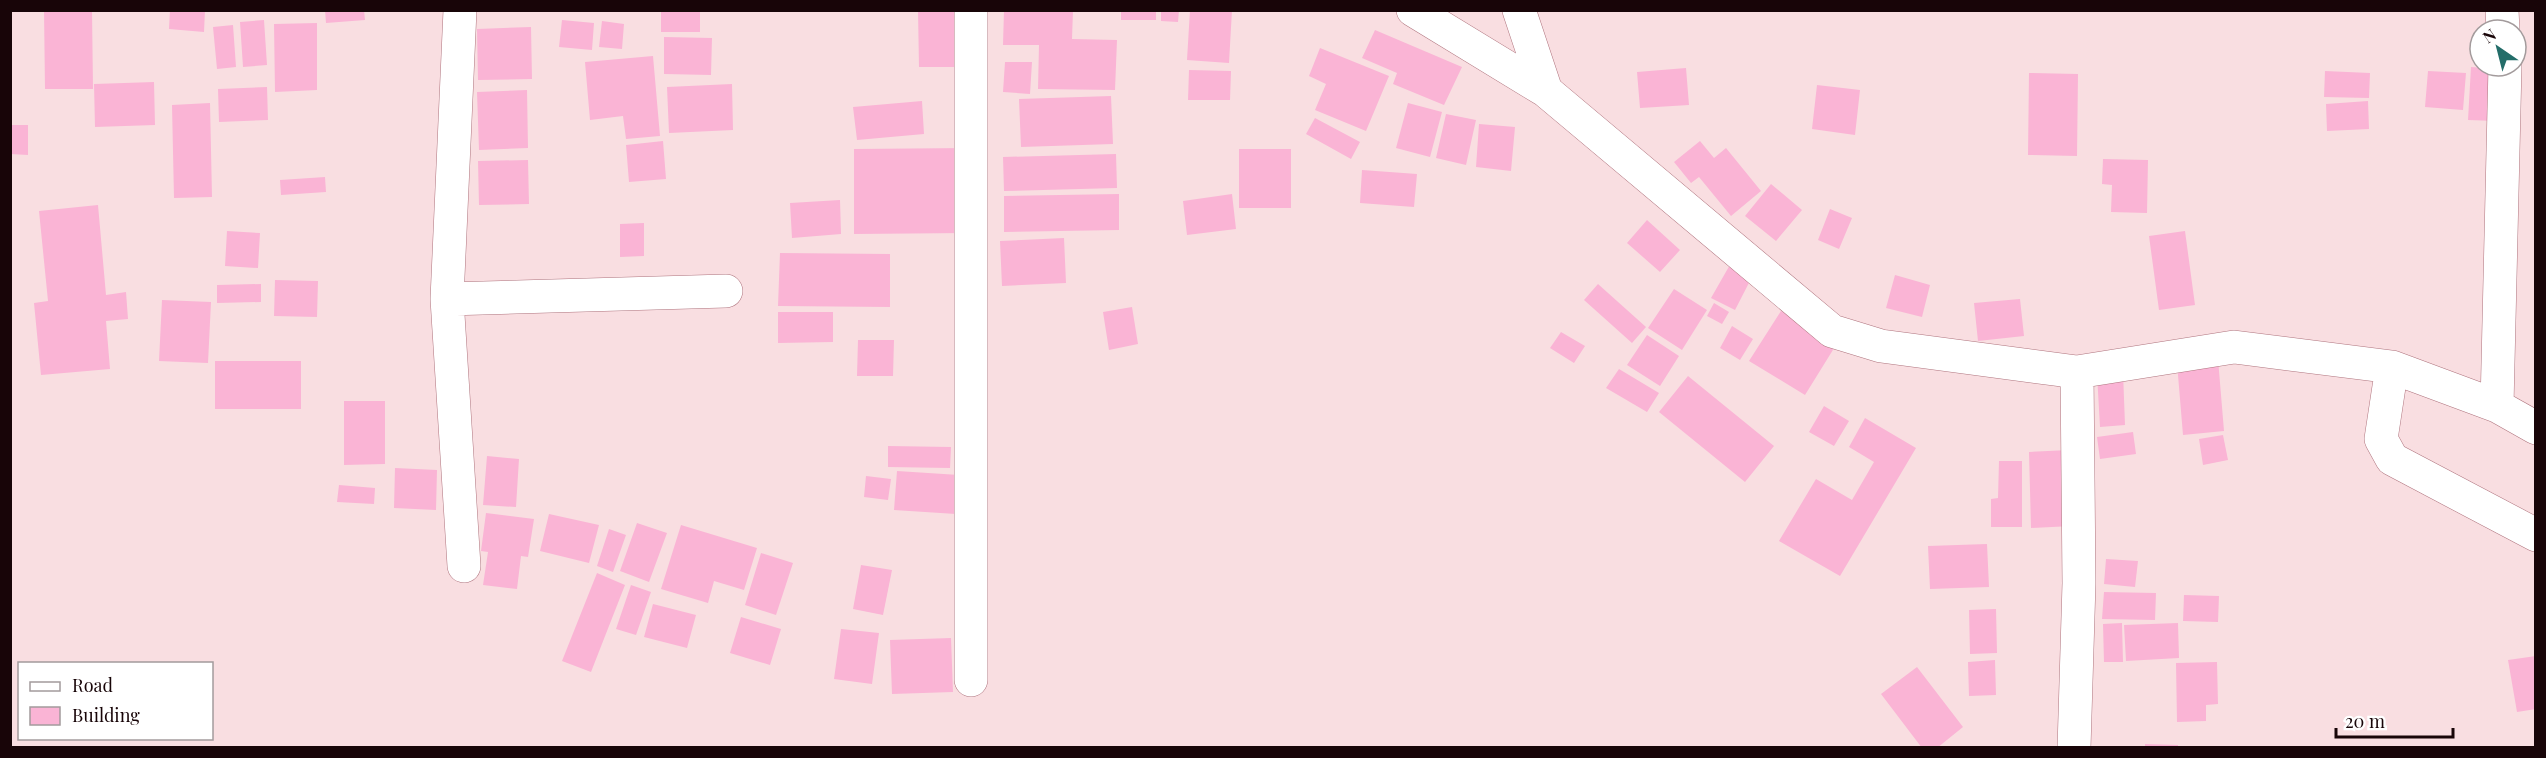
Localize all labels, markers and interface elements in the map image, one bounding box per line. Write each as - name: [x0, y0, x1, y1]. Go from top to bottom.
- north arrow: [2468, 18, 2528, 78]
- text: N: [2478, 23, 2500, 47]
- legend: [18, 662, 213, 740]
- text: Road: [72, 673, 113, 697]
- scale bar: [2336, 701, 2453, 739]
- text: Building: [72, 703, 140, 727]
- text: 20 m: [2345, 709, 2385, 733]

